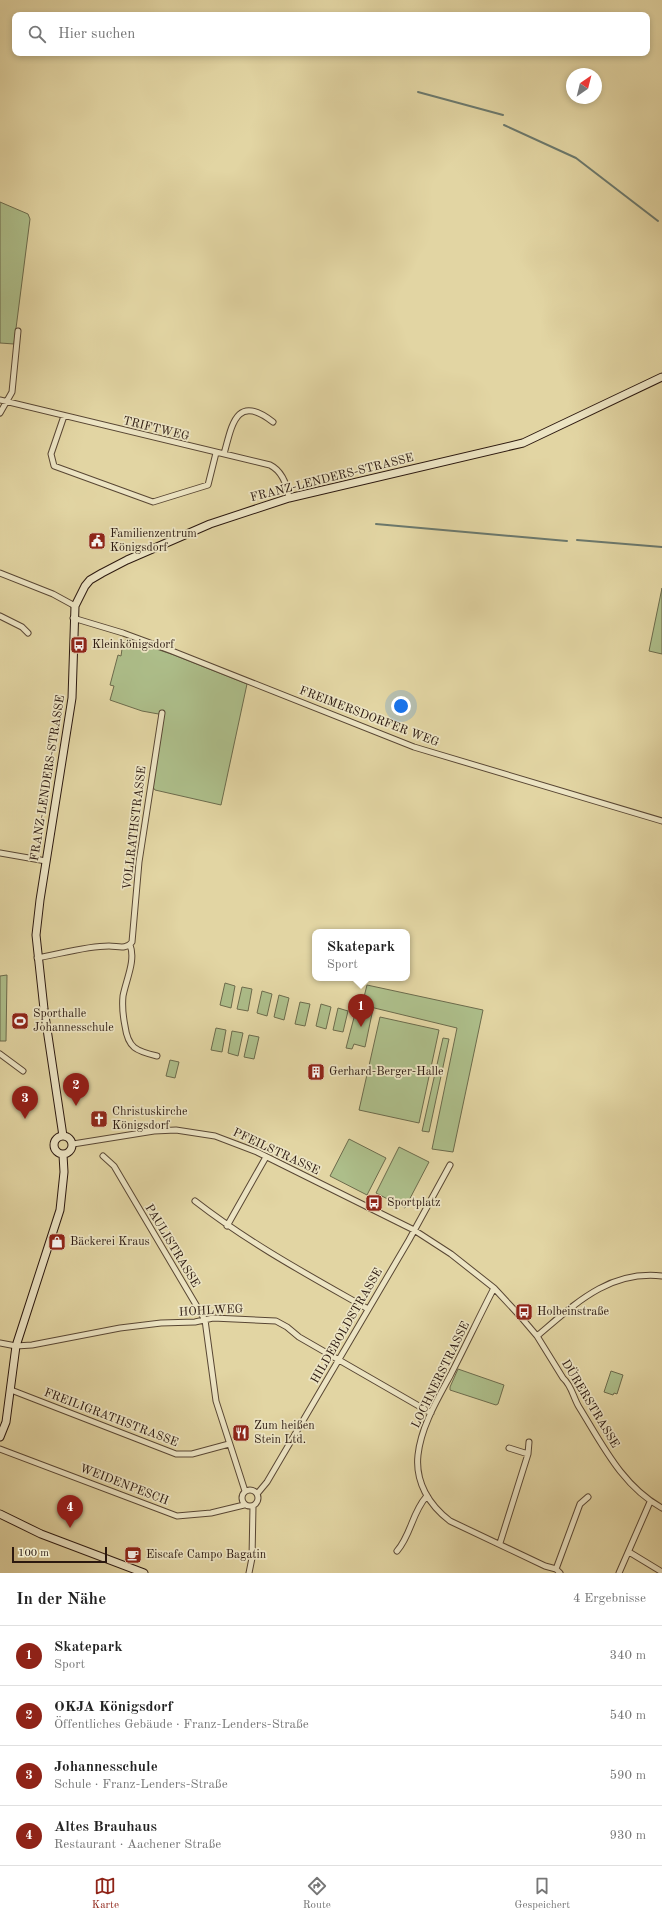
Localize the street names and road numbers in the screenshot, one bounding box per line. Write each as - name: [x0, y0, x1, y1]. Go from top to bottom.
- street label: TRIFTWEG: [121, 415, 191, 443]
- street label: FRANZ-LENDERS-STRASSE: [249, 452, 415, 504]
- street label: FREIMERSDORFER WEG: [298, 685, 441, 749]
- street label: FRANZ-LENDERS-STRASSE: [29, 694, 67, 862]
- street label: VOLLRATHSTRASSE: [121, 765, 149, 891]
- street label: PFEILSTRASSE: [231, 1127, 321, 1177]
- street label: PAULISTRASSE: [143, 1202, 201, 1290]
- street label: HILDEBOLDSTRASSE: [309, 1266, 385, 1386]
- street label: HOHLWEG: [179, 1303, 244, 1319]
- street label: LOCHNERSTRASSE: [410, 1320, 472, 1430]
- street label: DÜRERSTRASSE: [559, 1356, 624, 1450]
- street label: FREILIGRATHSTRASSE: [42, 1387, 180, 1449]
- street label: WEIDENPESCH: [78, 1463, 170, 1507]

